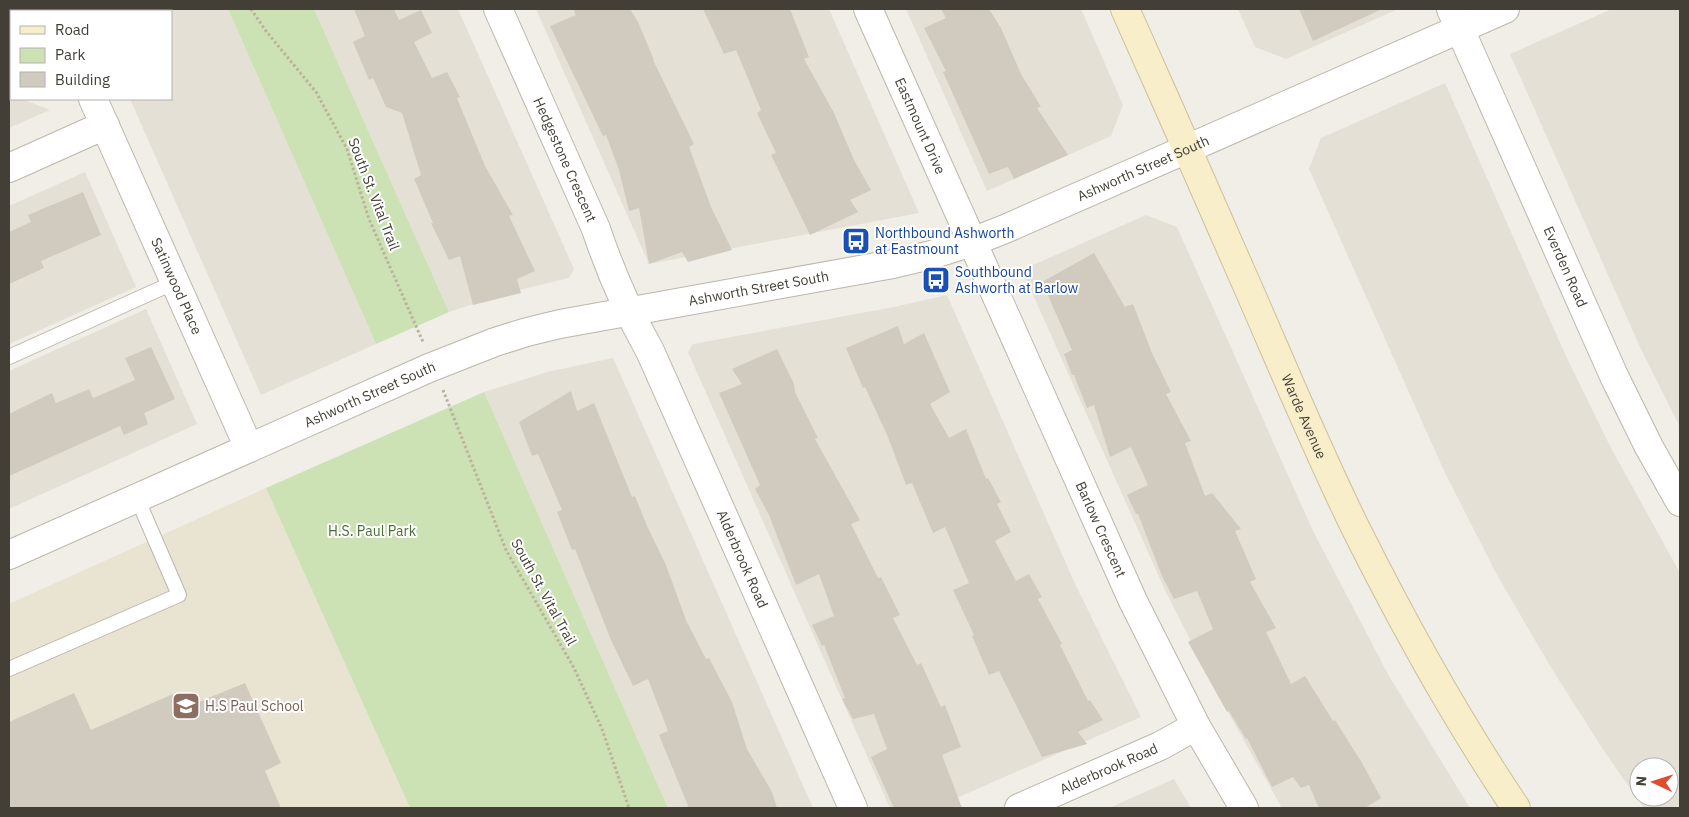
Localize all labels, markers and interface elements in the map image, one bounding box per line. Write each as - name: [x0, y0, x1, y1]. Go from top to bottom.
- legend: [10, 10, 172, 100]
- text: Road: [55, 20, 90, 39]
- text: Park: [55, 45, 85, 64]
- text: Building: [55, 70, 110, 89]
- street label: Eastmount Drive: [891, 75, 950, 177]
- street label: Hedgestone Crescent: [529, 94, 601, 225]
- street label: Ashworth Street South: [1074, 131, 1212, 205]
- street label: South St. Vital Trail: [344, 135, 404, 253]
- street label: Everden Road: [1540, 223, 1591, 310]
- place label: Northbound Ashworth at Eastmount: [875, 224, 1014, 258]
- bus stop icon: Northbound Ashworth at Eastmount: [841, 226, 871, 256]
- street label: Satinwood Place: [147, 235, 206, 338]
- place label: Southbound Ashworth at Barlow: [955, 263, 1079, 297]
- bus stop icon: Southbound Ashworth at Barlow: [921, 265, 951, 295]
- street label: Ashworth Street South: [687, 267, 830, 310]
- street label: Ashworth Street South: [301, 357, 438, 431]
- street label: Warde Avenue: [1278, 371, 1331, 462]
- street label: Barlow Crescent: [1072, 478, 1130, 580]
- street label: Alderbrook Road: [713, 507, 772, 611]
- park label: H.S. Paul Park: [328, 522, 417, 540]
- street label: South St. Vital Trail: [507, 536, 581, 649]
- school or university icon: H.S Paul School: [171, 691, 201, 721]
- place label: H.S Paul School: [205, 697, 304, 715]
- street label: Alderbrook Road: [1057, 739, 1161, 798]
- north arrow: [1629, 757, 1679, 807]
- text: N: [1632, 775, 1650, 787]

